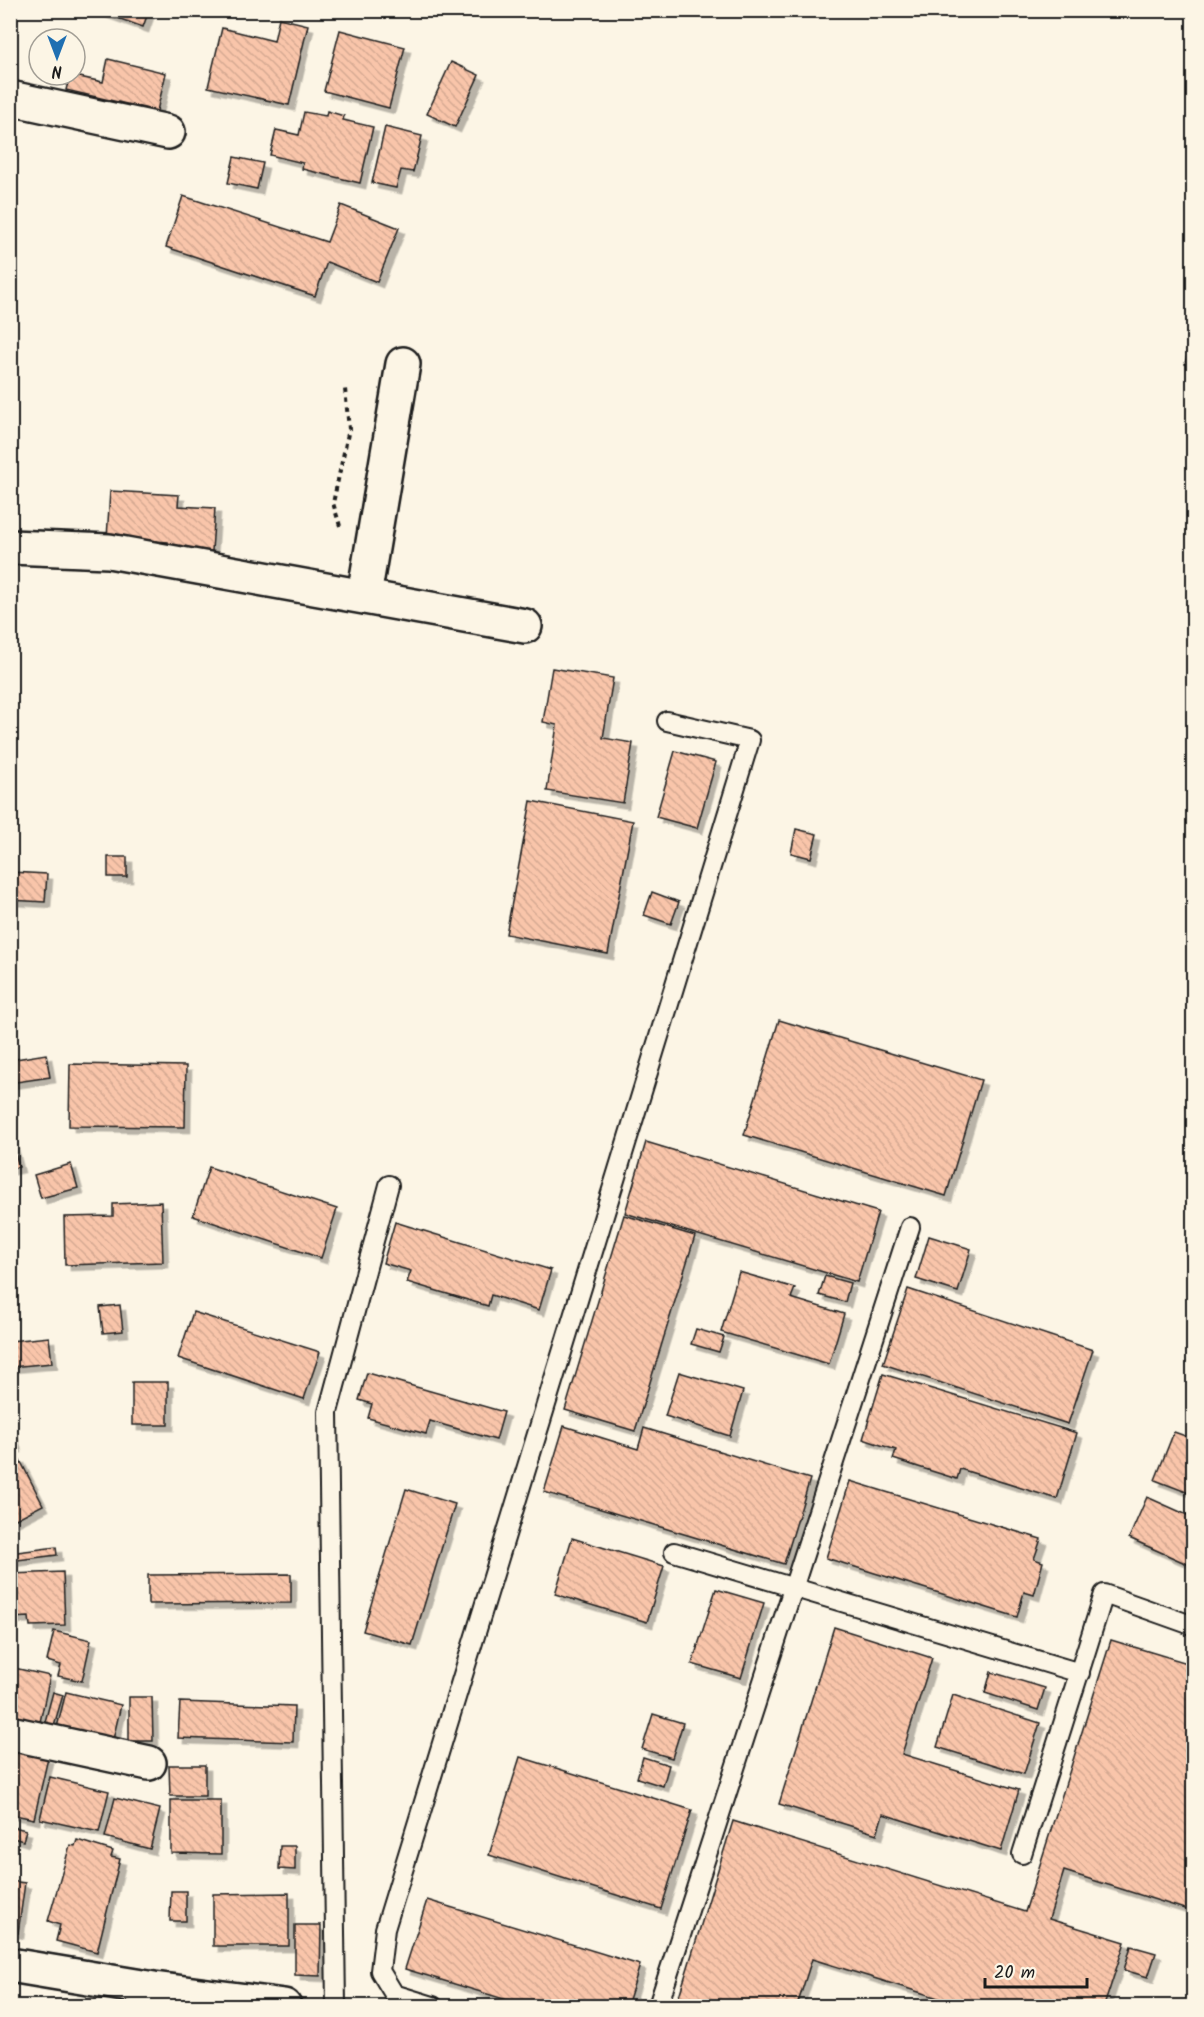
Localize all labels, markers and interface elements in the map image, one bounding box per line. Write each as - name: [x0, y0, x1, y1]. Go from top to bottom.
- north arrow: [27, 27, 87, 87]
- text: N: [52, 58, 62, 83]
- scale bar: [985, 1951, 1087, 1989]
- text: 20 m: [994, 1959, 1035, 1988]

